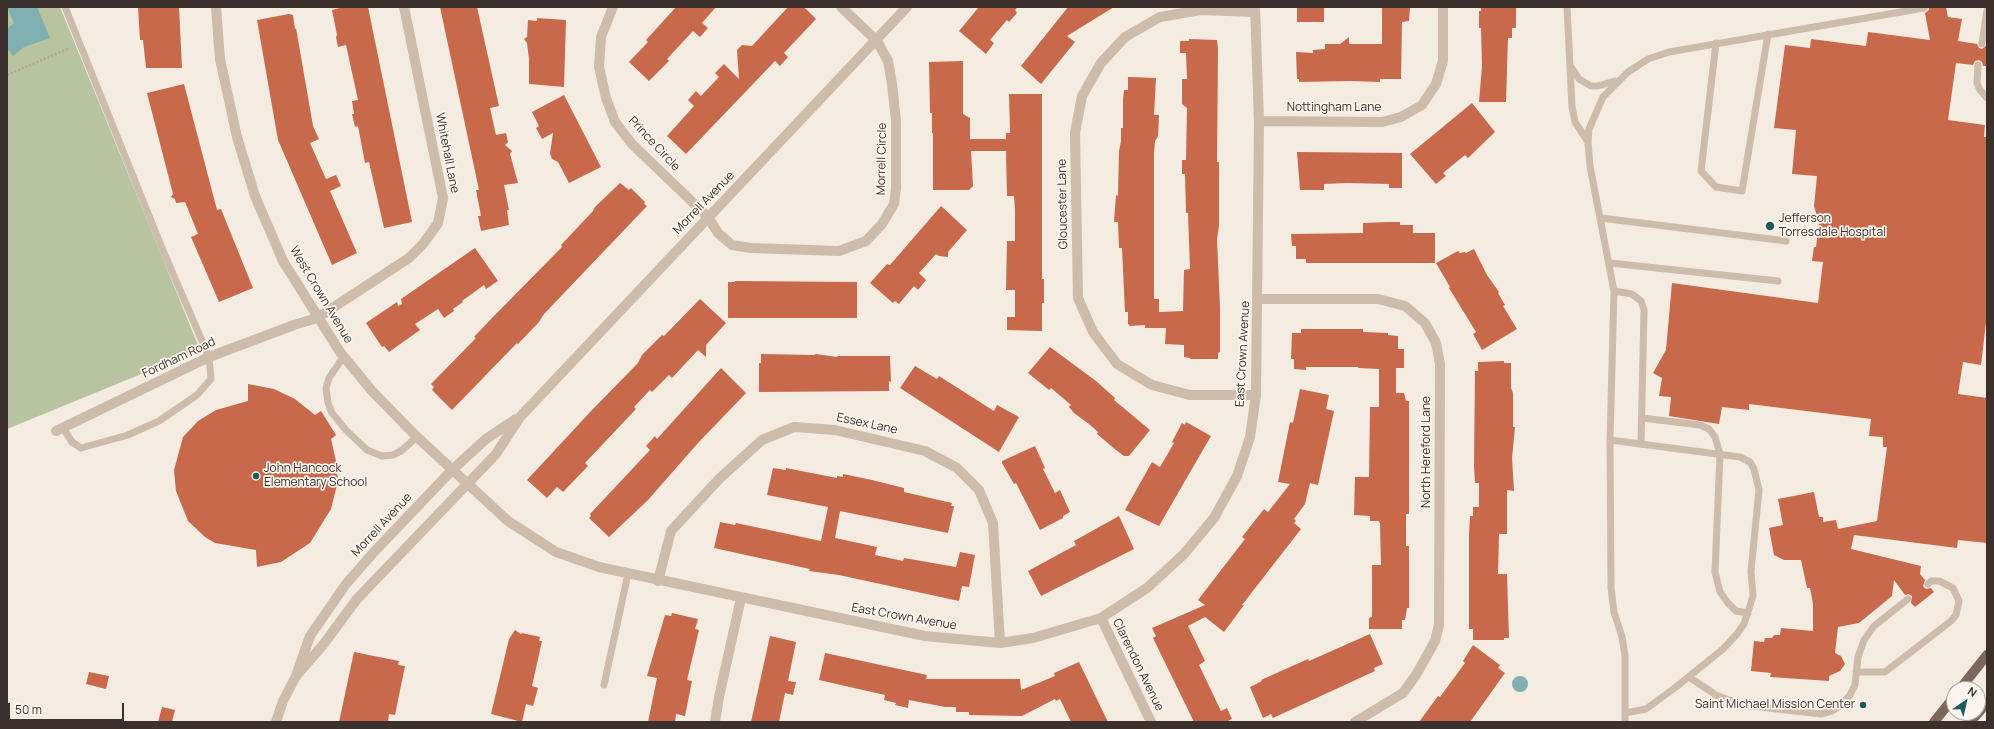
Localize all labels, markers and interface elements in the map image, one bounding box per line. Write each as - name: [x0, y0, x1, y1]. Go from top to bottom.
- street label: Nottingham Lane: [1287, 101, 1381, 115]
- street label: Whitehall Lane: [432, 112, 462, 194]
- street label: Prince Circle: [625, 114, 683, 174]
- street label: Morrell Circle: [874, 123, 890, 195]
- street label: Gloucester Lane: [1055, 159, 1071, 249]
- street label: Morrell Avenue: [670, 169, 738, 237]
- place label: Jefferson Torresdale Hospital: [1779, 212, 1886, 240]
- marker: Jefferson Torresdale Hospital: [1764, 220, 1776, 232]
- street label: West Crown Avenue: [286, 244, 356, 346]
- street label: East Crown Avenue: [1233, 300, 1253, 408]
- street label: Fordham Road: [140, 335, 218, 381]
- street label: North Hereford Lane: [1420, 396, 1434, 508]
- street label: Essex Lane: [835, 411, 899, 437]
- place label: John Hancock Elementary School: [264, 462, 367, 490]
- marker: John Hancock Elementary School: [251, 471, 261, 481]
- street label: Morrell Avenue: [349, 490, 415, 560]
- street label: East Crown Avenue: [850, 601, 958, 633]
- street label: Clarendon Avenue: [1109, 616, 1167, 714]
- north arrow: [1946, 681, 1986, 721]
- text: N: [1965, 683, 1980, 700]
- scale bar: [10, 695, 126, 721]
- place label: Saint Michael Mission Center: [1695, 698, 1855, 712]
- marker: Saint Michael Mission Center: [1858, 700, 1868, 710]
- text: 50 m: [15, 701, 42, 718]

